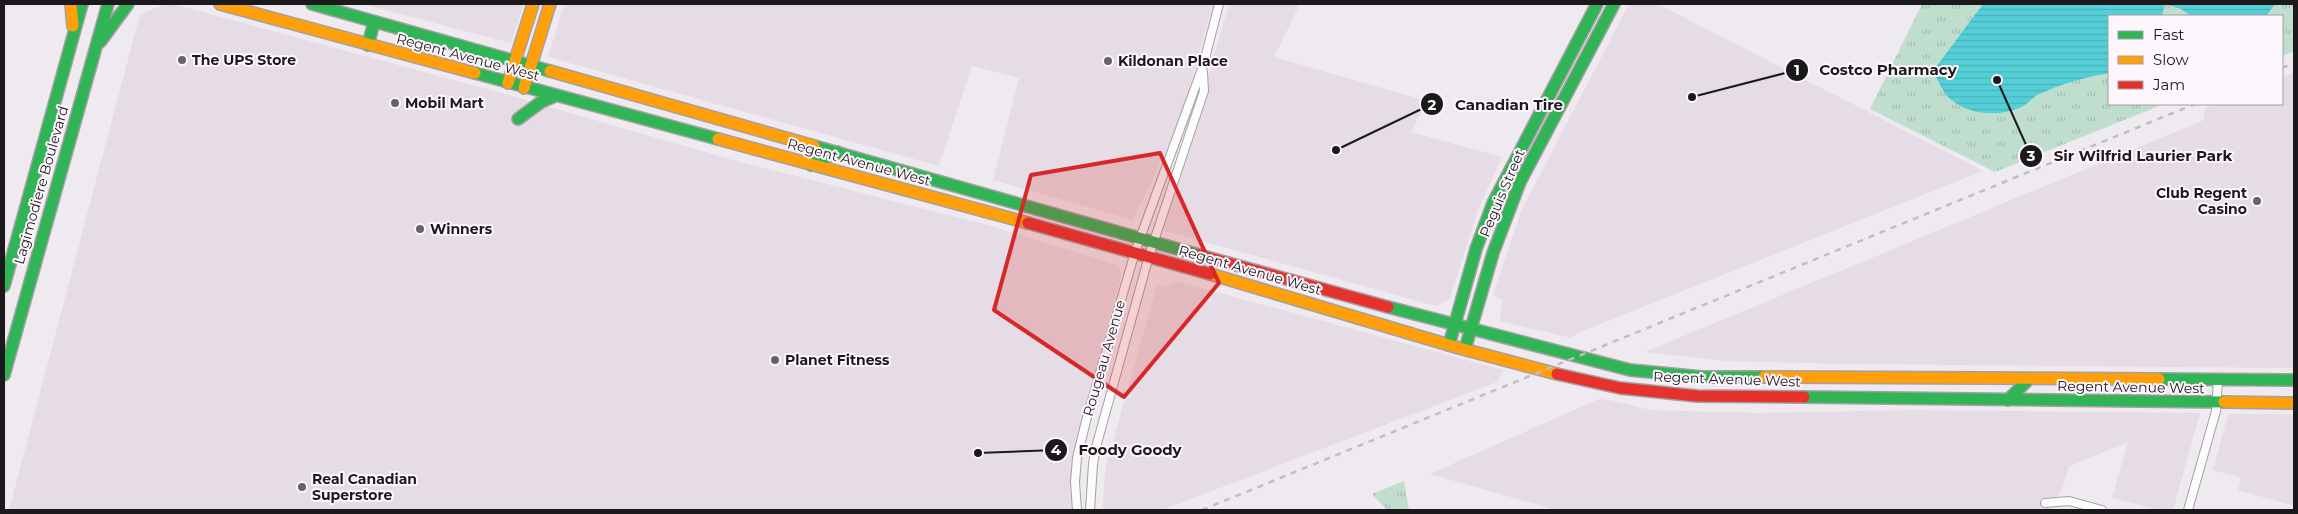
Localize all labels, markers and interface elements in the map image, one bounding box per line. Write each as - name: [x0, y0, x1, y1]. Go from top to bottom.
- legend: [2108, 15, 2283, 105]
- text: Fast: [2153, 25, 2184, 44]
- street label: Regent Avenue West: [394, 29, 542, 85]
- text: Slow: [2153, 50, 2189, 69]
- place label: The UPS Store: [192, 51, 296, 69]
- place label: Kildonan Place: [1118, 52, 1228, 70]
- marker: The UPS Store: [176, 54, 188, 66]
- marker: Kildonan Place: [1102, 55, 1114, 67]
- callout: Costco Pharmacy: [1785, 55, 1967, 85]
- text: 1: [1794, 60, 1800, 79]
- text: Costco Pharmacy: [1819, 60, 1958, 79]
- text: Jam: [2152, 75, 2185, 94]
- callout: Canadian Tire: [1420, 89, 1573, 119]
- place label: Mobil Mart: [405, 94, 484, 112]
- text: 2: [1428, 95, 1437, 114]
- text: Canadian Tire: [1455, 95, 1563, 114]
- marker: Mobil Mart: [389, 97, 401, 109]
- street label: Lagimodiere Boulevard: [10, 104, 72, 266]
- street label: Regent Avenue West: [785, 134, 933, 190]
- callout: Sir Wilfrid Laurier Park: [2019, 141, 2242, 171]
- street label: Peguis Street: [1475, 146, 1529, 240]
- text: 3: [2026, 146, 2036, 165]
- text: Sir Wilfrid Laurier Park: [2054, 146, 2232, 165]
- place label: Club Regent Casino: [2156, 184, 2247, 218]
- marker: Club Regent Casino: [2251, 195, 2263, 207]
- place label: Winners: [430, 220, 493, 238]
- marker: Winners: [414, 223, 426, 235]
- street label: Regent Avenue West: [1177, 241, 1324, 299]
- street label: Rougeau Avenue: [1079, 298, 1129, 418]
- place label: Planet Fitness: [785, 351, 890, 369]
- marker: Planet Fitness: [769, 354, 781, 366]
- street label: Regent Avenue West: [1653, 367, 1801, 391]
- street label: Regent Avenue West: [2057, 377, 2205, 397]
- callout: Foody Goody: [1044, 435, 1192, 465]
- text: 4: [1051, 440, 1062, 459]
- text: Foody Goody: [1078, 440, 1183, 459]
- place label: Real Canadian Superstore: [312, 470, 417, 504]
- marker: Real Canadian Superstore: [296, 481, 308, 493]

